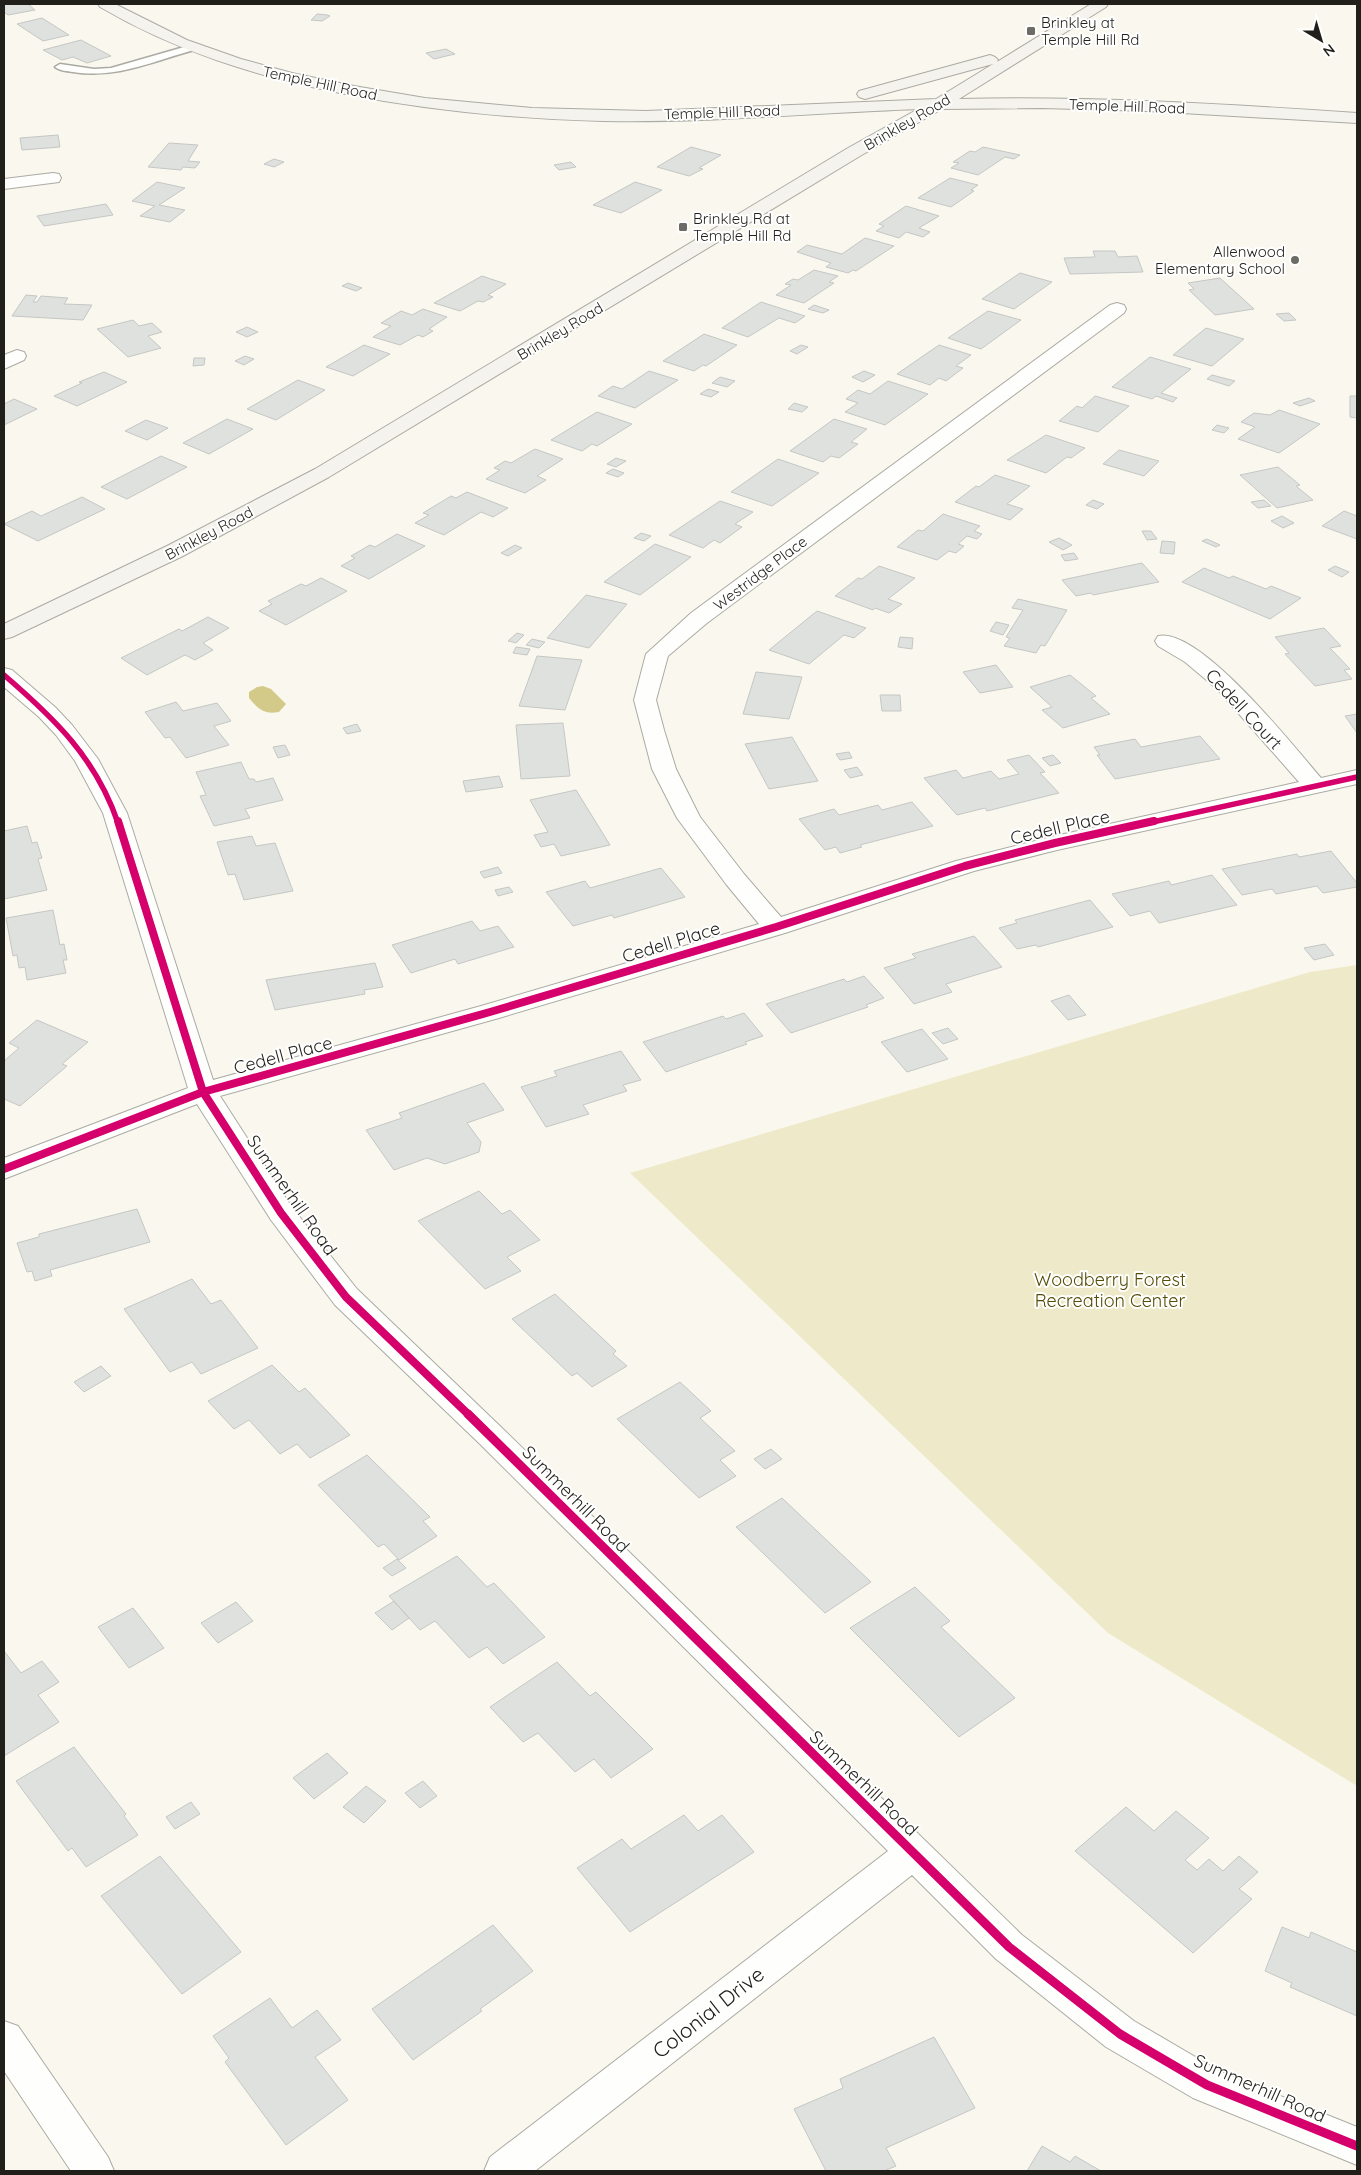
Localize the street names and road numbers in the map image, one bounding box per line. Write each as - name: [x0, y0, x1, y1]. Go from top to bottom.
- street label: Temple Hill Road: [261, 62, 379, 104]
- street label: Brinkley Road: [860, 90, 954, 154]
- street label: Temple Hill Road: [1068, 94, 1186, 118]
- street label: Temple Hill Road: [663, 100, 781, 124]
- street label: Brinkley Road: [514, 298, 606, 364]
- street label: Brinkley Road: [162, 502, 256, 564]
- street label: Westridge Place: [709, 532, 811, 614]
- street label: Cedell Court: [1201, 664, 1287, 754]
- street label: Cedell Place: [1008, 804, 1112, 850]
- street label: Cedell Place: [619, 916, 723, 968]
- street label: Cedell Place: [231, 1031, 335, 1079]
- street label: Summerhill Road: [242, 1130, 342, 1260]
- street label: Summerhill Road: [518, 1441, 634, 1557]
- street label: Summerhill Road: [805, 1725, 923, 1841]
- street label: Colonial Drive: [647, 1960, 769, 2064]
- street label: Summerhill Road: [1190, 2049, 1330, 2127]

